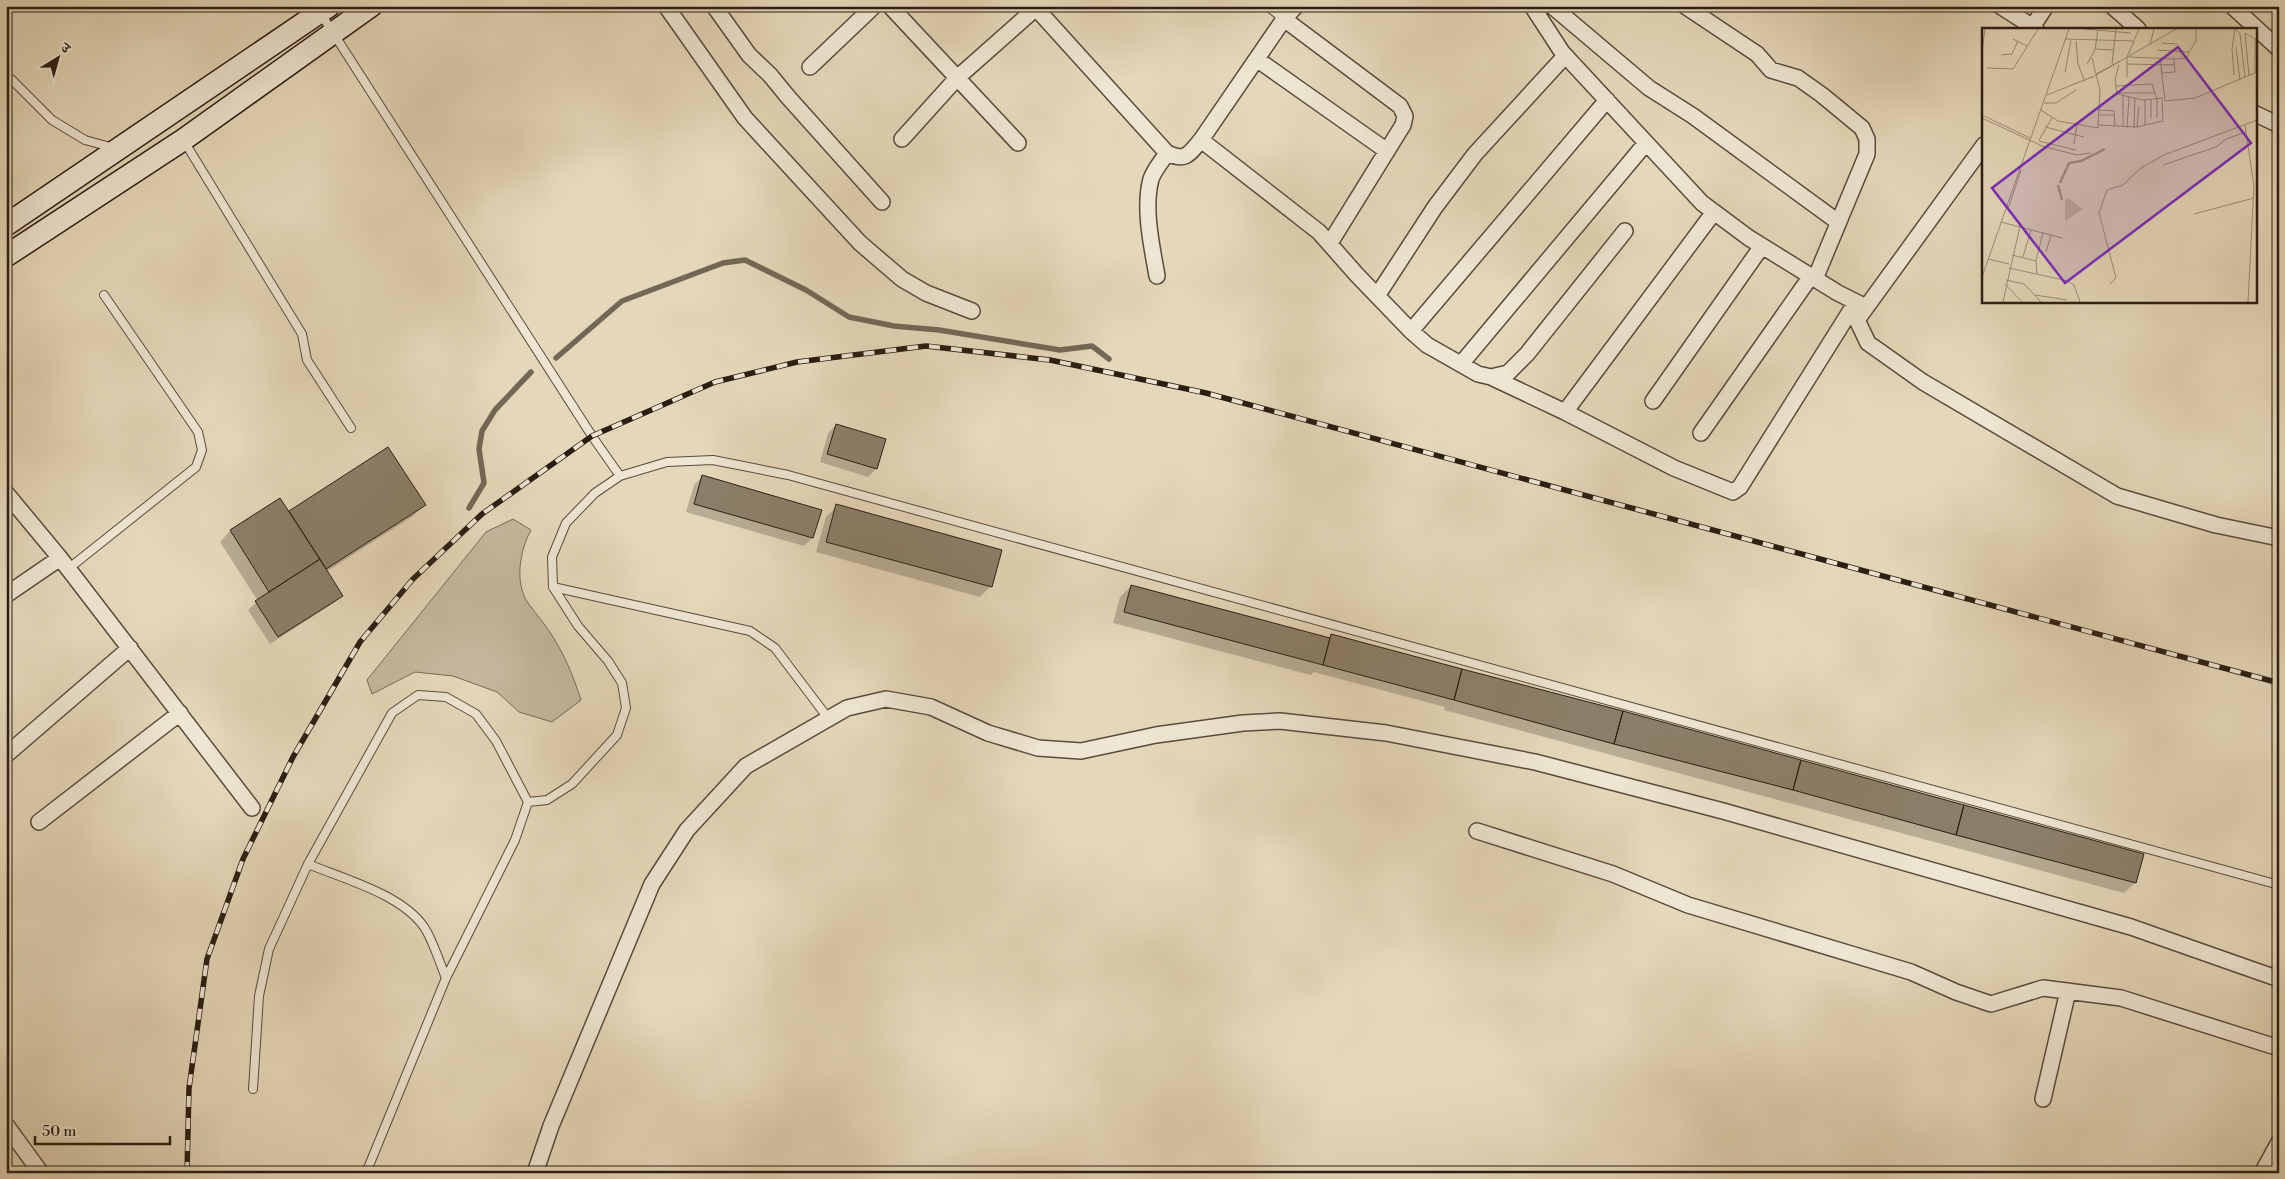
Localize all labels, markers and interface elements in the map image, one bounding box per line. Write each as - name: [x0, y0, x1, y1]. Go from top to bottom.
- inset map: [1982, 28, 2258, 302]
- north arrow: [32, 32, 82, 82]
- text: उ: [56, 38, 74, 58]
- scale bar: [35, 1114, 170, 1146]
- text: 50 m: [42, 1122, 76, 1141]

